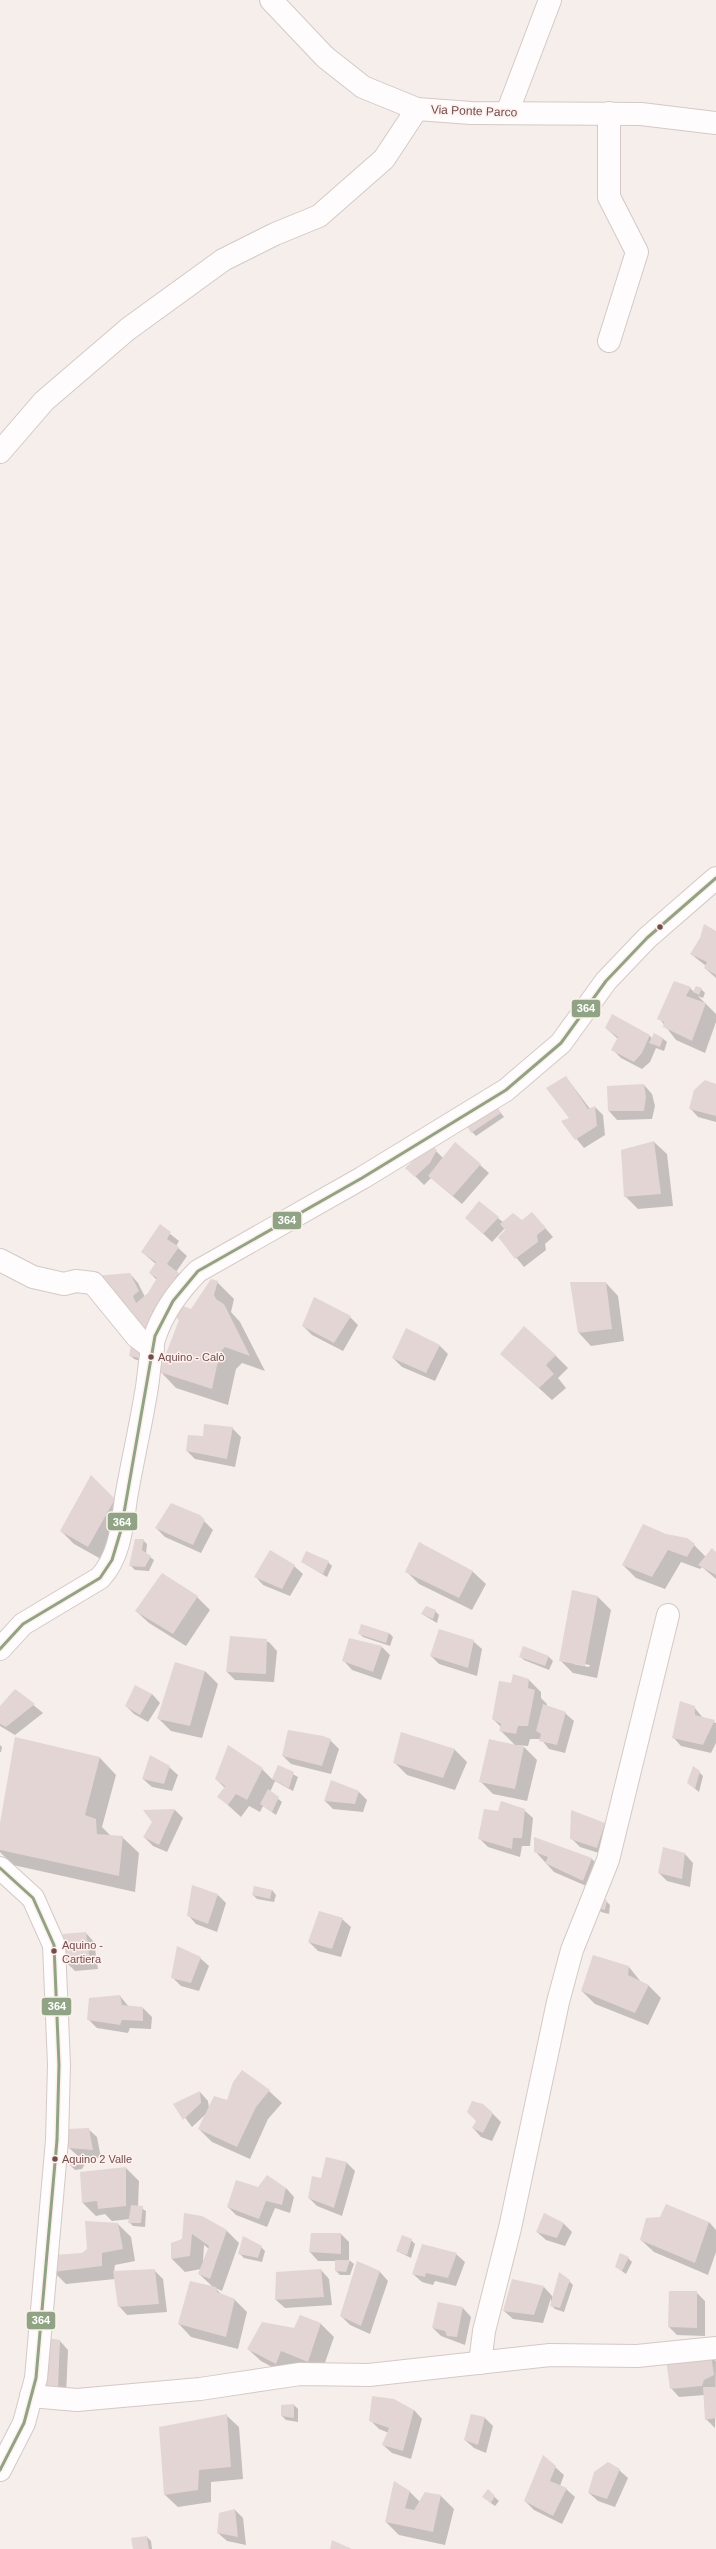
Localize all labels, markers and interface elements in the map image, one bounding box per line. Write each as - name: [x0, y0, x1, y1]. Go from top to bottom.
- street label: Via Ponte Parco: [431, 102, 518, 120]
- unlabelled marker: [655, 922, 665, 932]
- line badge: 364: [571, 999, 601, 1018]
- text: 364: [577, 1002, 596, 1014]
- line badge: 364: [272, 1211, 302, 1230]
- text: 364: [278, 1214, 297, 1226]
- place label: Aquino - Calò: [158, 1351, 225, 1363]
- marker: Aquino - Calò: [146, 1352, 156, 1362]
- line badge: 364: [107, 1512, 138, 1531]
- text: 364: [113, 1516, 132, 1528]
- place label: Aquino - Cartiera: [62, 1939, 103, 1965]
- marker: Aquino - Cartiera: [49, 1946, 59, 1956]
- line badge: 364: [41, 1997, 72, 2016]
- text: 364: [48, 2000, 67, 2012]
- place label: Aquino 2 Valle: [62, 2153, 132, 2165]
- marker: Aquino 2 Valle: [50, 2154, 60, 2164]
- line badge: 364: [26, 2311, 56, 2330]
- text: 364: [32, 2314, 51, 2326]

